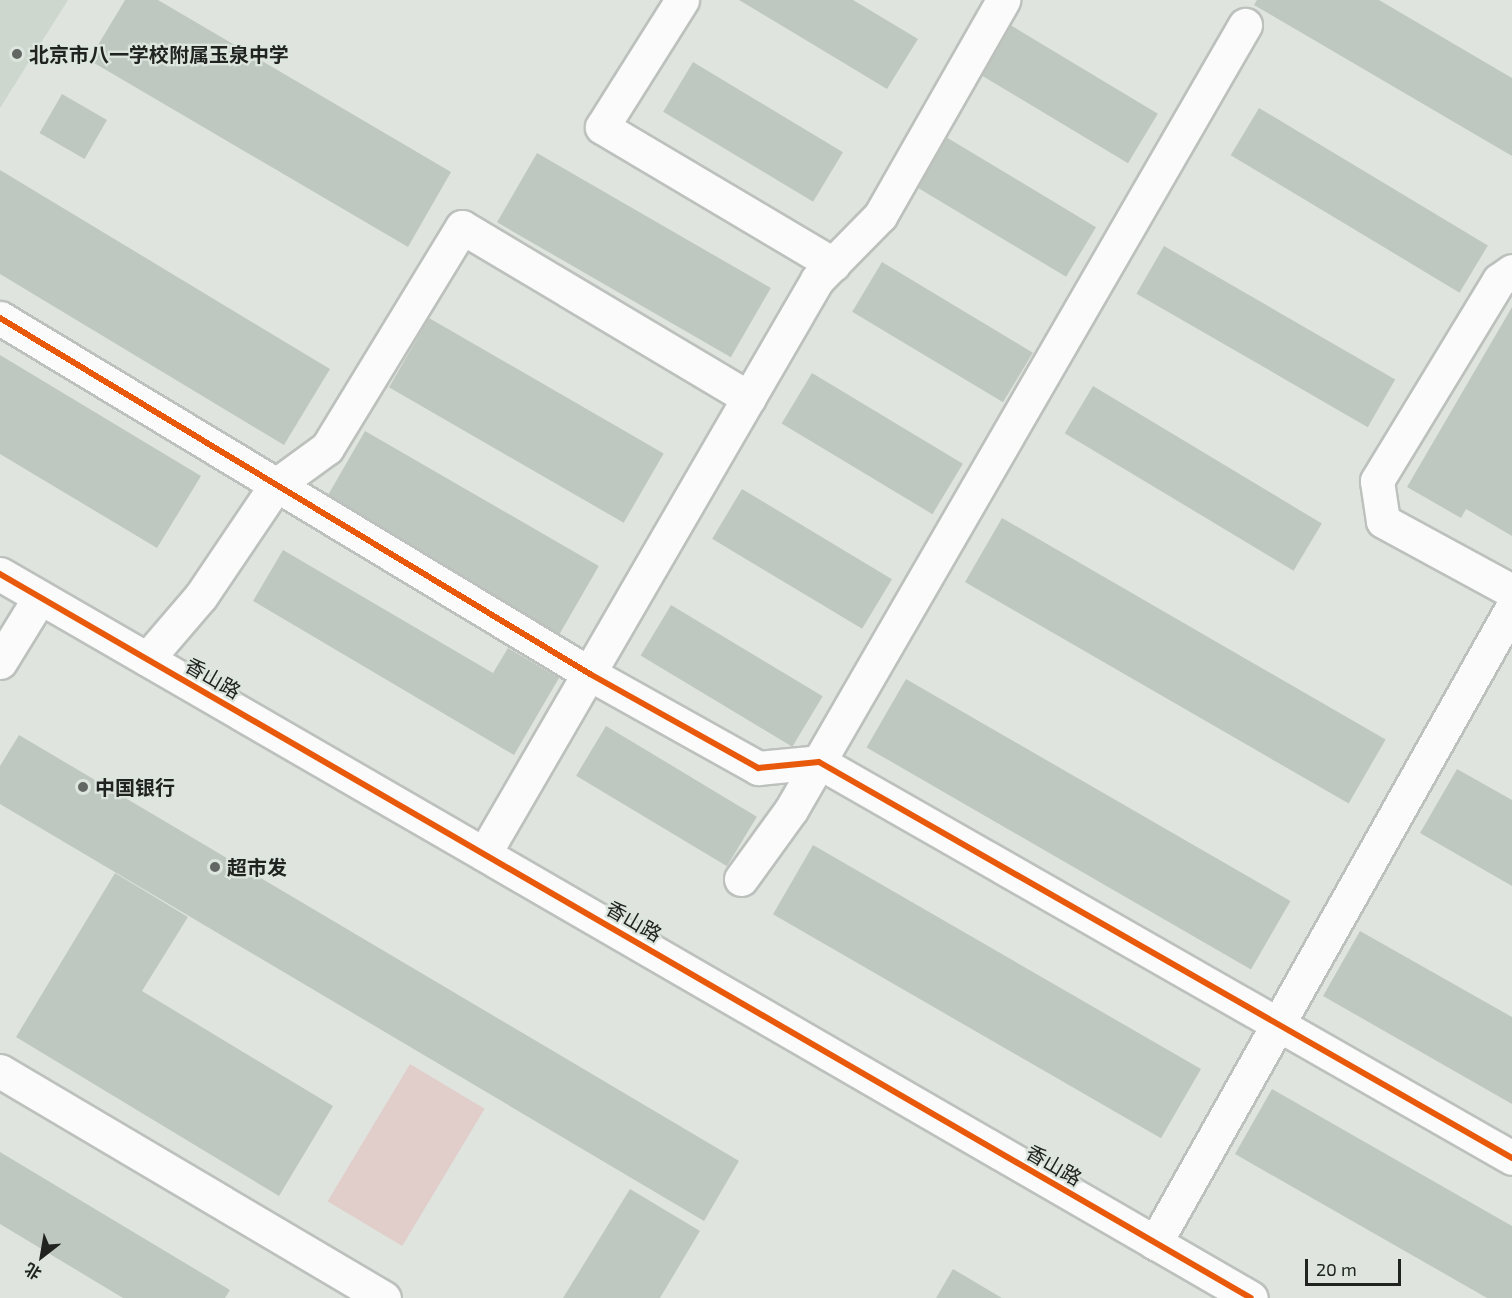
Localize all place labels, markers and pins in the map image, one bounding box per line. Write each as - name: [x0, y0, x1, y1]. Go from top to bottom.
- place label: 北京市八一学校附属玉泉中学: [29, 42, 289, 66]
- marker: 北京市八一学校附属玉泉中学: [10, 47, 24, 61]
- place label: 中国银行: [95, 775, 175, 799]
- marker: 中国银行: [76, 780, 90, 794]
- place label: 超市发: [227, 855, 287, 879]
- marker: 超市发: [208, 860, 222, 874]

